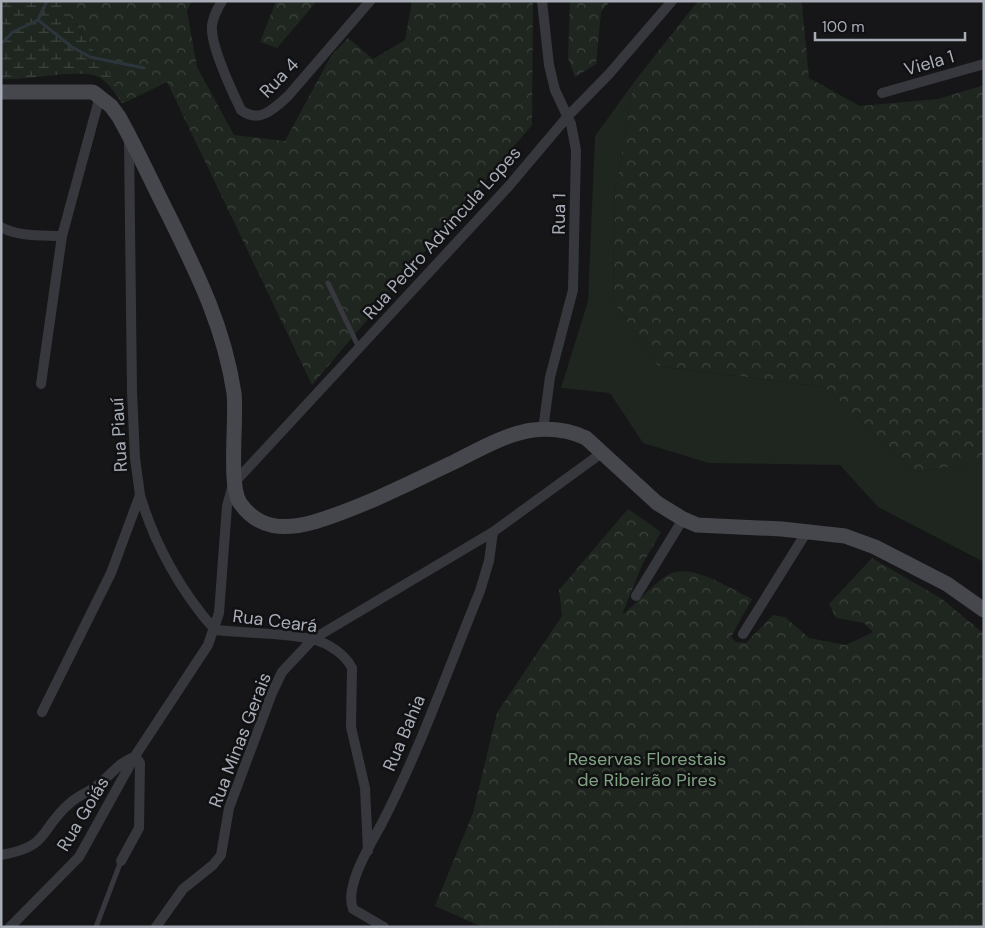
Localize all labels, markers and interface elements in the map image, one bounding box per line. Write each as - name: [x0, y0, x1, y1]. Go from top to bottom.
- scale bar: [815, 10, 965, 42]
- text: 100 m: [822, 17, 865, 37]
- street label: Viela 1: [901, 44, 957, 82]
- street label: Rua 4: [254, 53, 304, 103]
- street label: Rua Pedro Advincula Lopes: [358, 141, 526, 325]
- street label: Rua 1: [547, 193, 571, 235]
- street label: Rua Piauí: [105, 397, 133, 473]
- street label: Rua Ceará: [231, 604, 319, 638]
- street label: Rua Minas Gerais: [203, 669, 277, 811]
- street label: Rua Bahia: [377, 691, 431, 775]
- park label: Reservas Florestais de Ribeirão Pires: [568, 747, 726, 792]
- street label: Rua Goiás: [51, 772, 115, 856]

